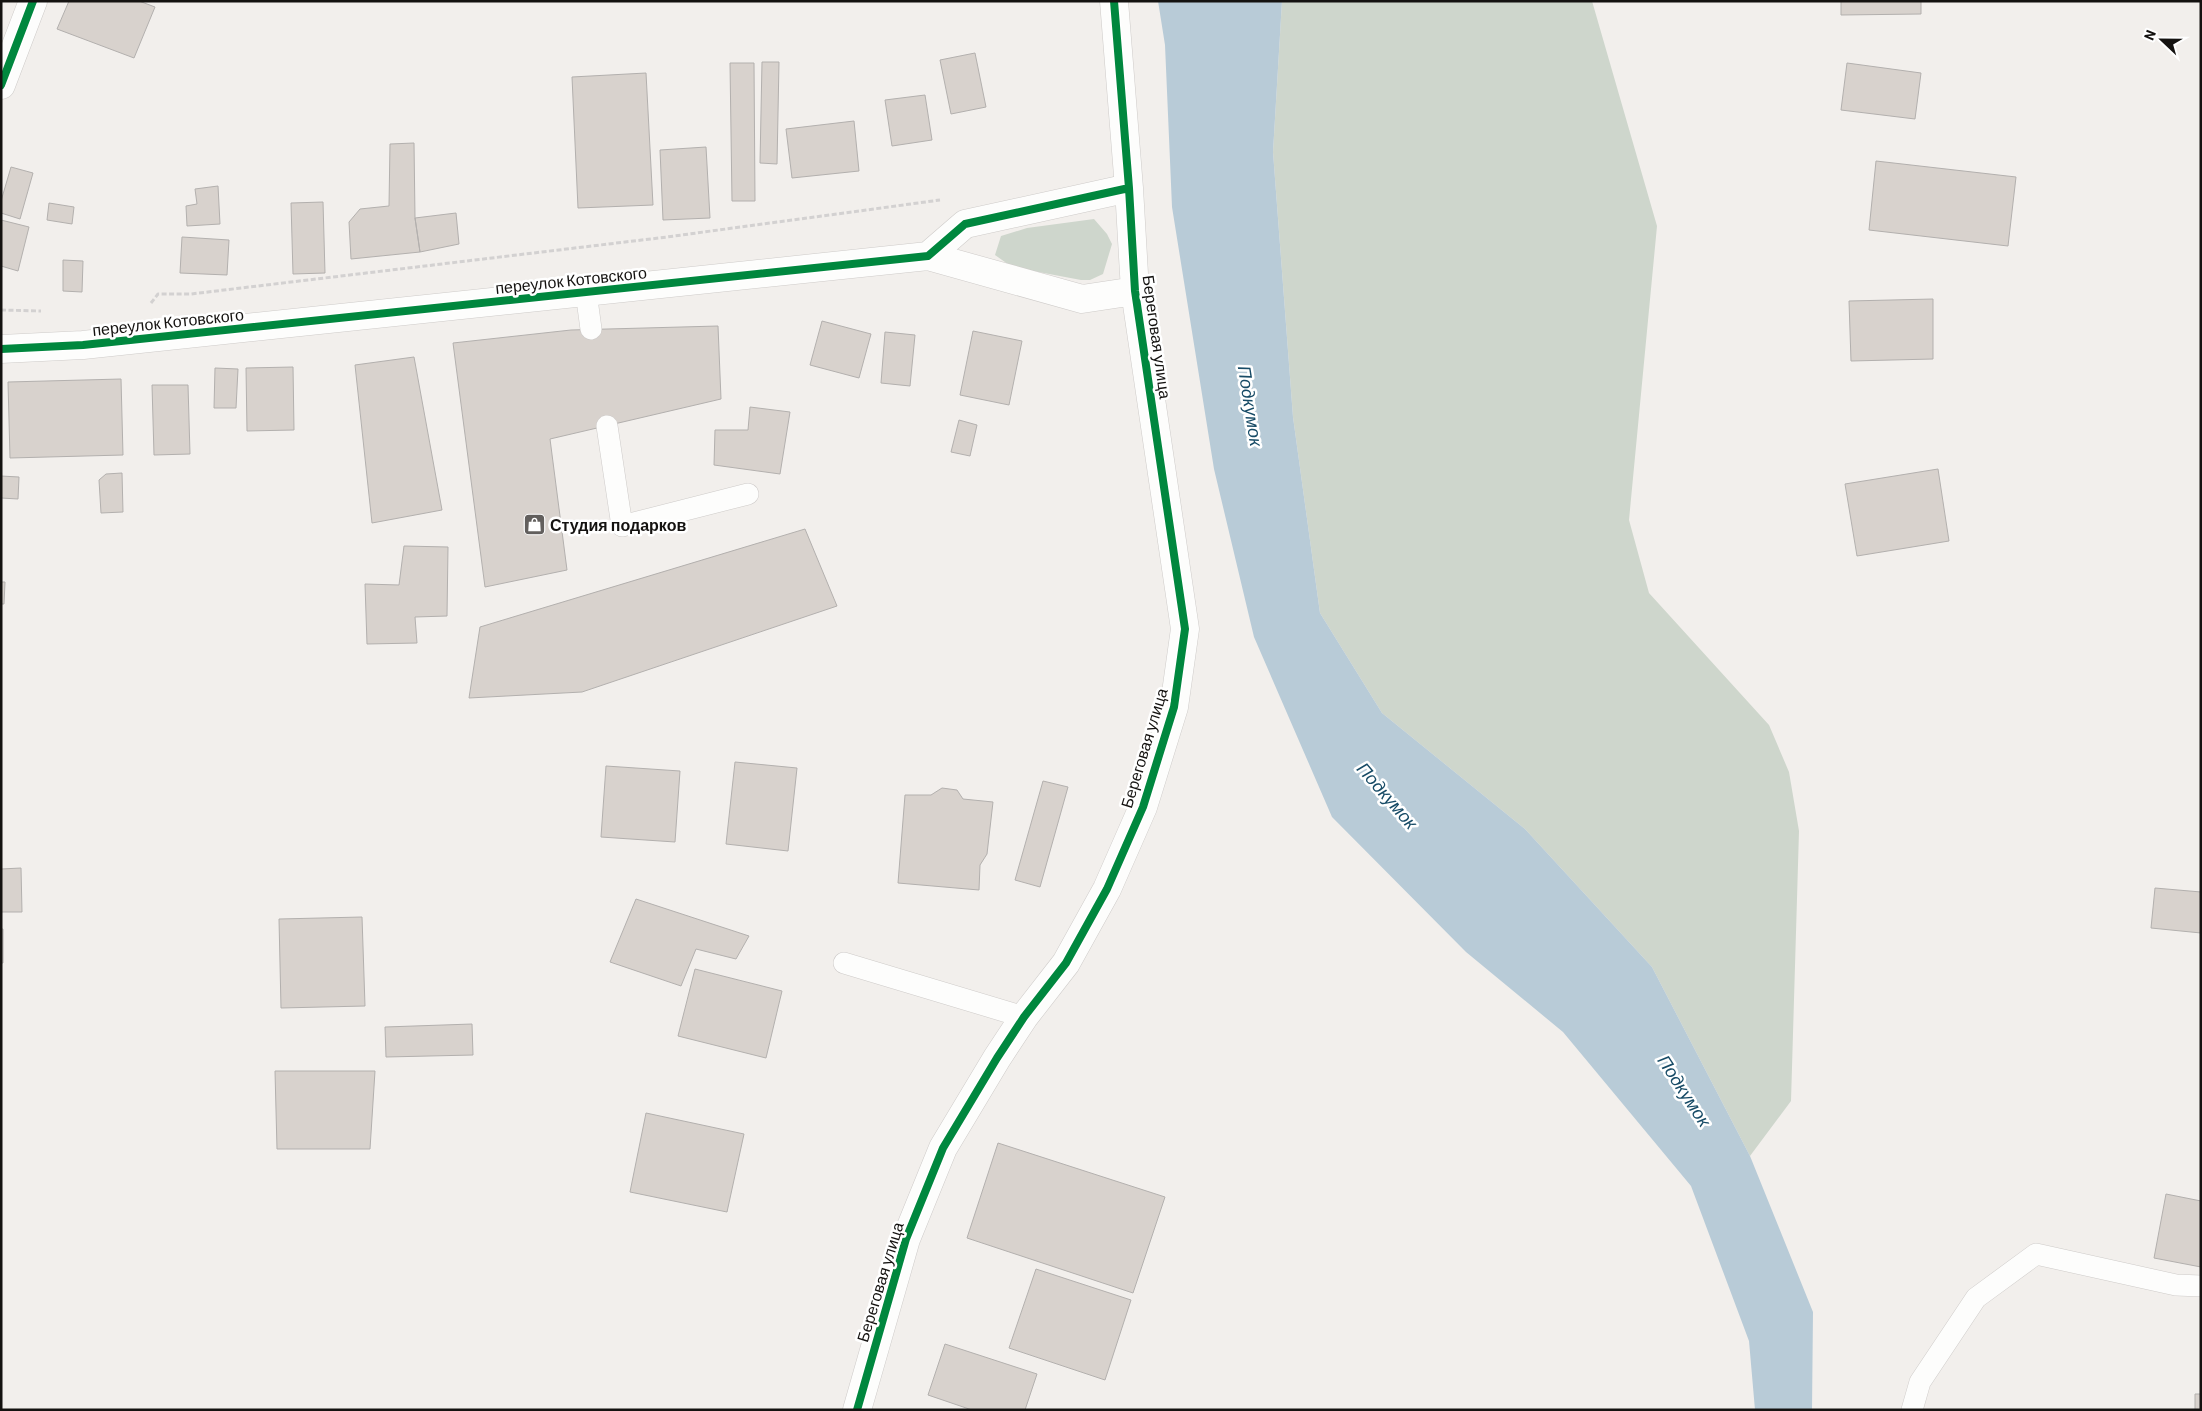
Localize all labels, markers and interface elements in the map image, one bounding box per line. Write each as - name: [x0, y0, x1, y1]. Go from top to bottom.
- north arrow: [2137, 15, 2187, 65]
- text: N: [2140, 27, 2159, 42]
- street label: переулок Котовского: [494, 262, 648, 297]
- street label: Береговая улица: [1139, 274, 1176, 400]
- street label: переулок Котовского: [91, 304, 245, 339]
- water label: Подкумок: [1234, 364, 1268, 449]
- shop icon: Студия подарков: [522, 513, 546, 537]
- place label: Студия подарков: [550, 515, 686, 534]
- street label: Береговая улица: [1116, 685, 1171, 810]
- water label: Подкумок: [1353, 757, 1424, 834]
- water label: Подкумок: [1653, 1050, 1717, 1132]
- street label: Береговая улица: [852, 1219, 907, 1344]

